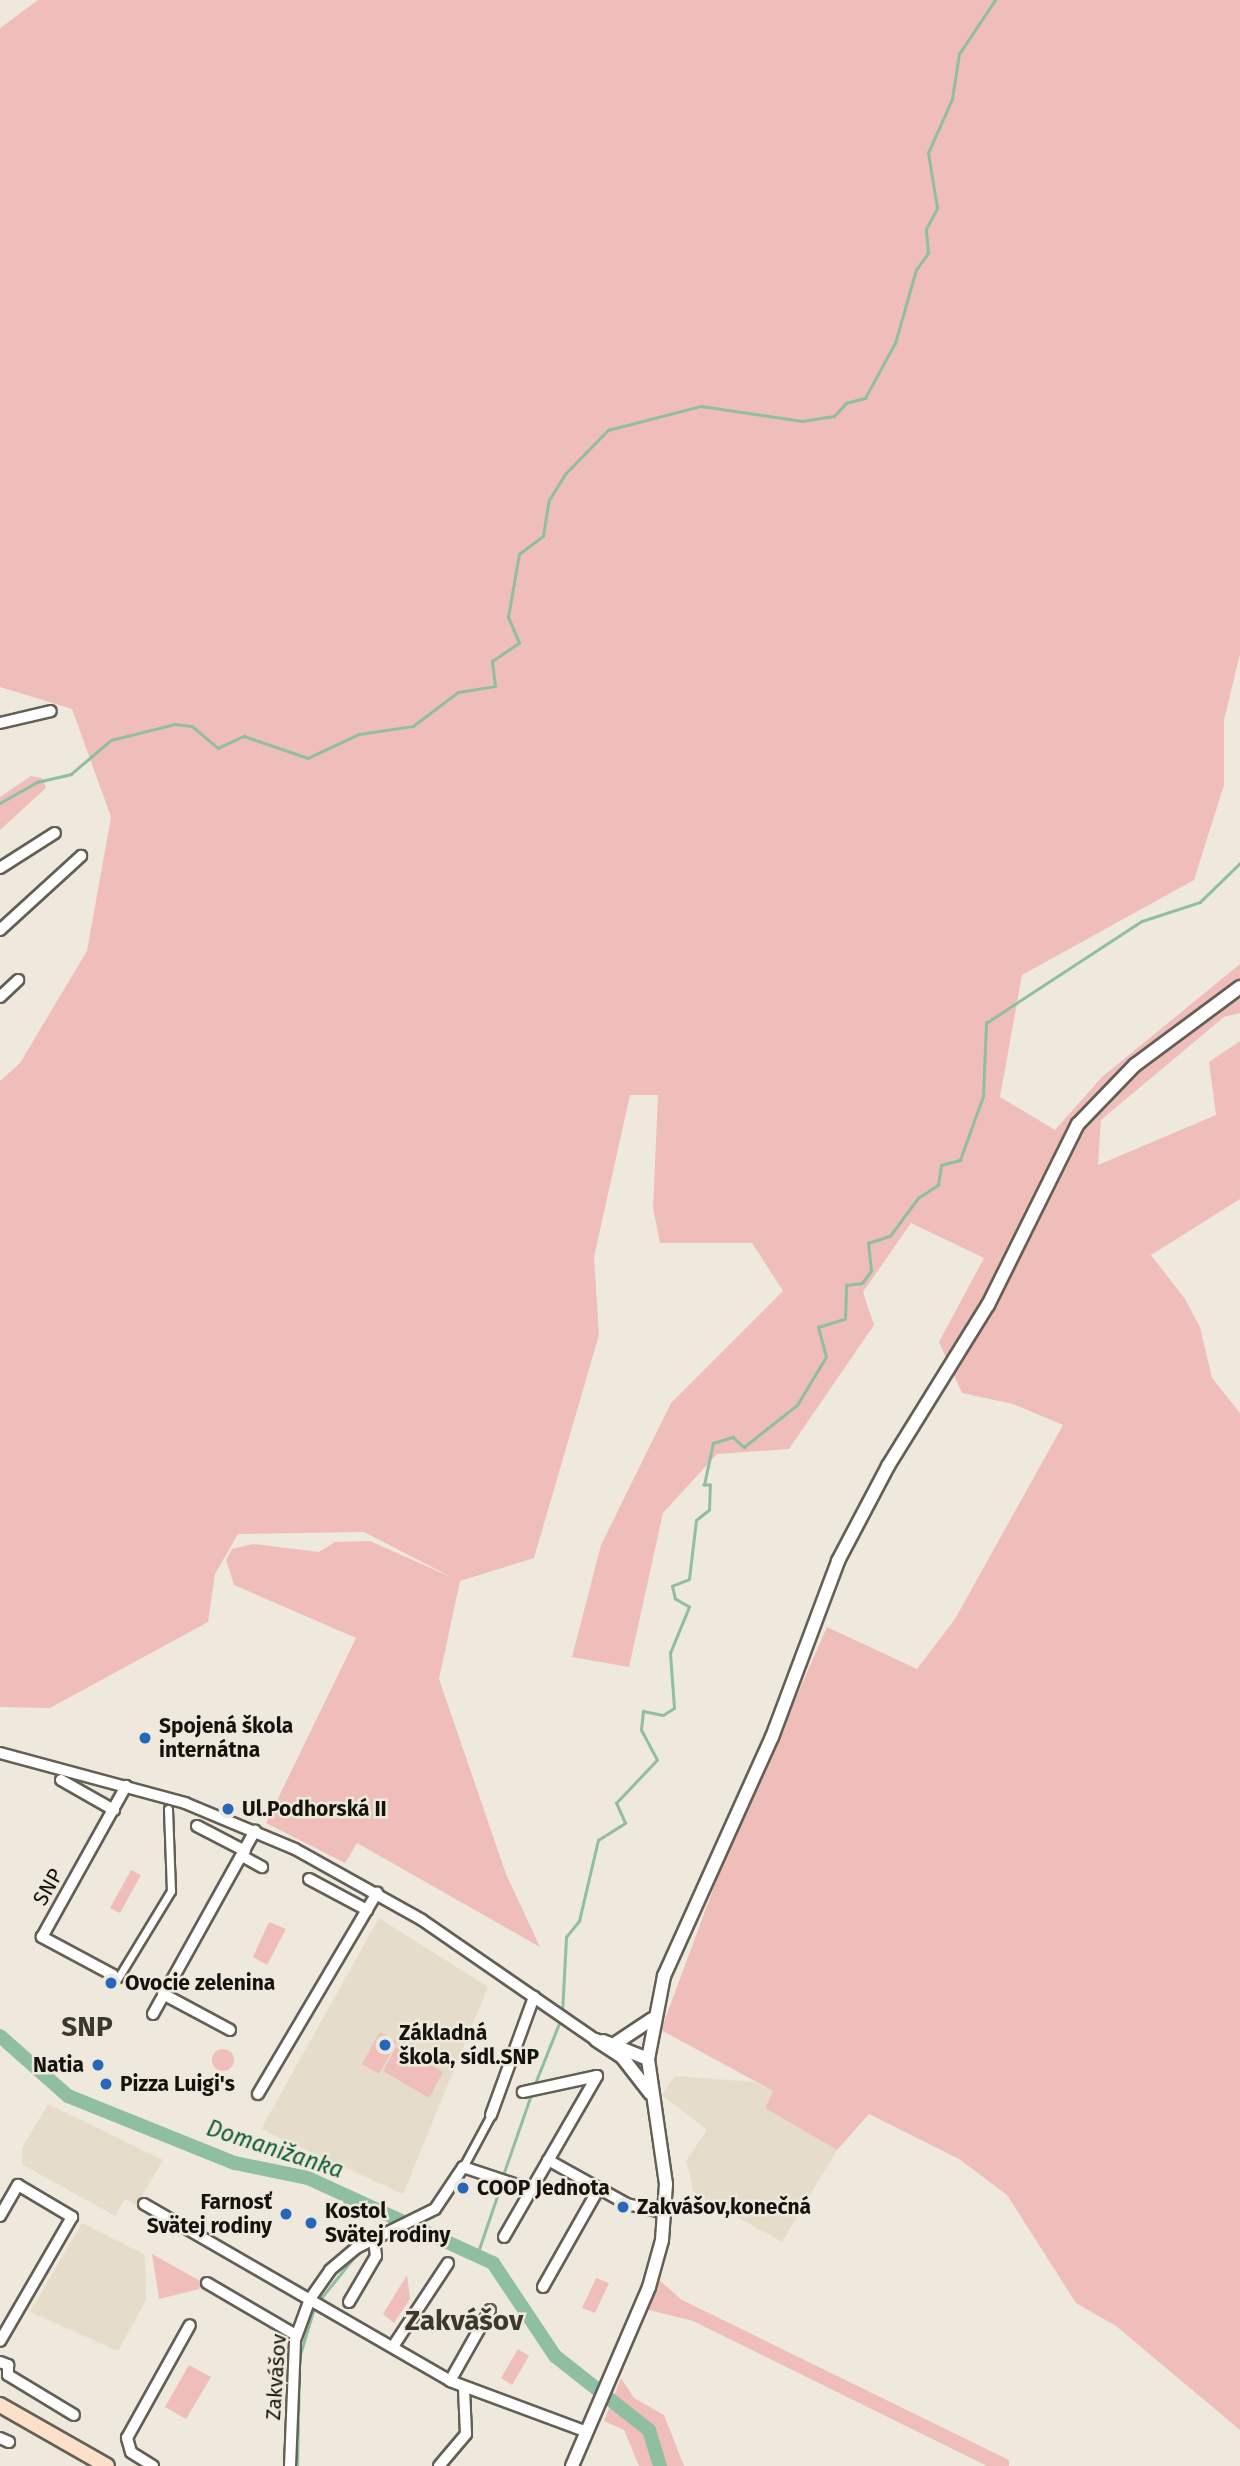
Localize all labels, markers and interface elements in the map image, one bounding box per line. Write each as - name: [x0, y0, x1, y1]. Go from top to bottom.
- place label: Spojená škola internátna: [159, 1713, 293, 1763]
- marker: Spojená škola internátna: [137, 1730, 153, 1746]
- place label: Ul.Podhorská II: [242, 1796, 387, 1822]
- marker: Ul.Podhorská II: [220, 1801, 236, 1817]
- street label: SNP: [28, 1864, 68, 1910]
- place label: Ovocie zelenina: [125, 1970, 275, 1996]
- marker: Ovocie zelenina: [103, 1975, 119, 1991]
- district label: SNP: [61, 2010, 113, 2044]
- place label: Základná škola, sídl.SNP: [399, 2020, 539, 2070]
- marker: Základná škola, sídl.SNP: [377, 2037, 393, 2053]
- place label: Natia: [33, 2052, 84, 2078]
- marker: Natia: [90, 2057, 106, 2073]
- place label: Pizza Luigi's: [120, 2071, 235, 2097]
- marker: Pizza Luigi's: [98, 2076, 114, 2092]
- water label: Domanižanka: [203, 2114, 347, 2184]
- place label: COOP Jednota: [477, 2175, 610, 2201]
- marker: COOP Jednota: [455, 2180, 471, 2196]
- place label: Farnosť Svätej rodiny: [147, 2189, 272, 2239]
- place label: Zakvášov,konečná: [637, 2194, 811, 2220]
- place label: Kostol Svätej rodiny: [325, 2198, 450, 2248]
- marker: Zakvášov,konečná: [615, 2199, 631, 2215]
- marker: Farnosť Svätej rodiny: [278, 2206, 294, 2222]
- marker: Kostol Svätej rodiny: [303, 2215, 319, 2231]
- district label: Zakvášov: [405, 2304, 523, 2338]
- street label: Zakvášov: [260, 2333, 292, 2421]

